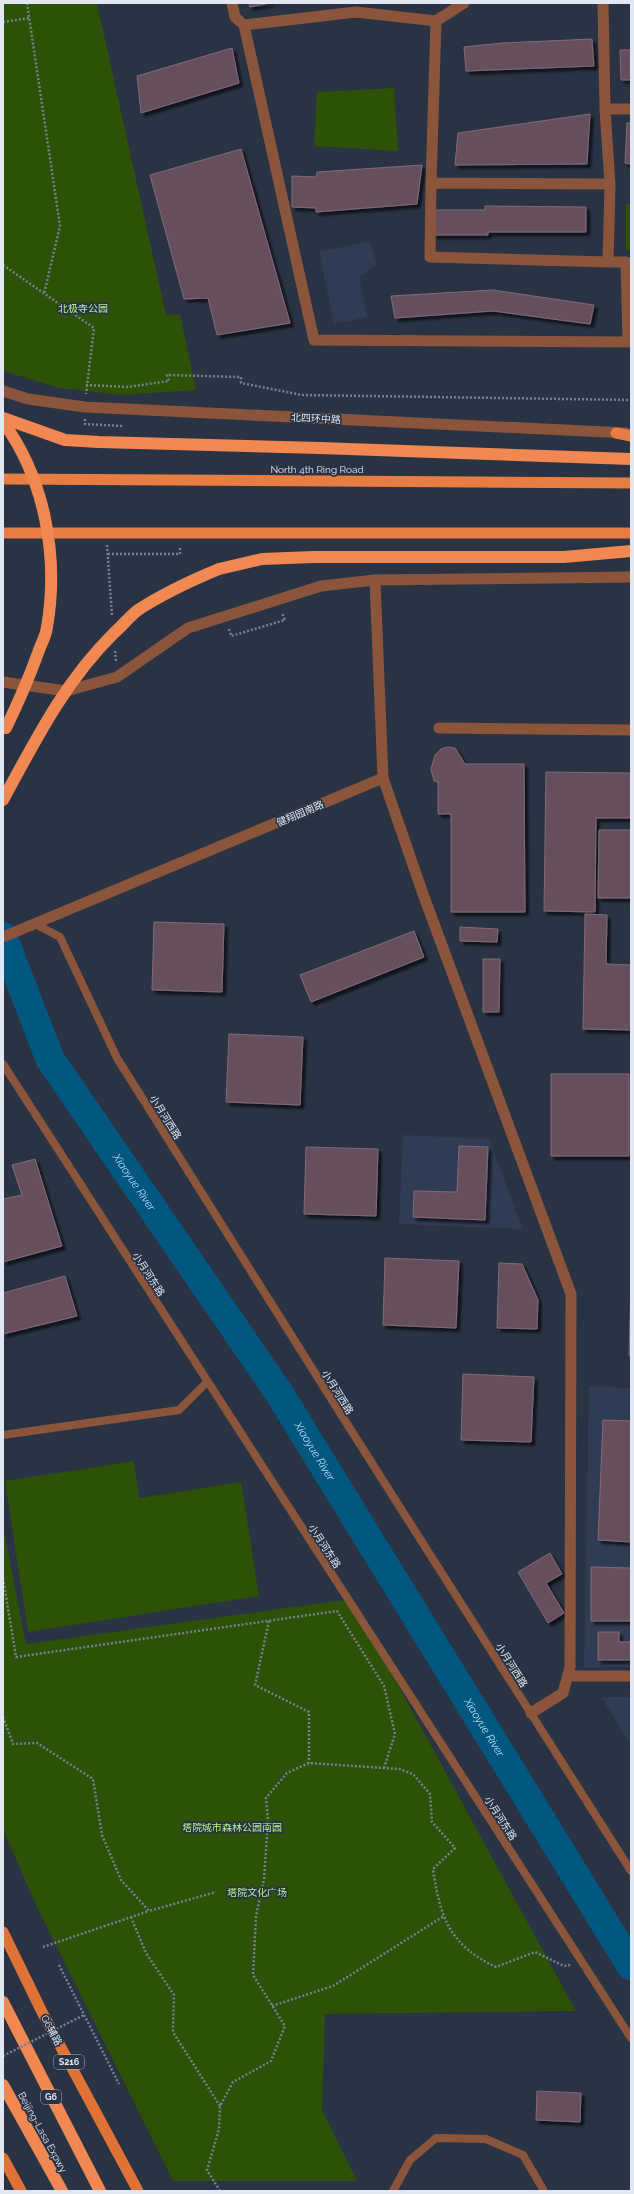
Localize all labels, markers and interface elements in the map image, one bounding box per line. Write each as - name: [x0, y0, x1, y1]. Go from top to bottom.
- park label: 北极寺公园: [58, 303, 108, 314]
- street label: 北四环中路: [291, 412, 341, 425]
- street label: North 4th Ring Road: [270, 464, 364, 475]
- street label: 健翔园南路: [275, 799, 325, 828]
- street label: 小月河西路: [148, 1093, 183, 1141]
- water label: Xiaoyue River: [109, 1151, 159, 1214]
- street label: 小月河东路: [130, 1250, 167, 1298]
- street label: 小月河西路: [320, 1368, 355, 1416]
- water label: Xiaoyue River: [291, 1419, 338, 1484]
- street label: 小月河东路: [306, 1522, 343, 1570]
- street label: 小月河西路: [494, 1641, 529, 1689]
- water label: Xiaoyue River: [461, 1695, 507, 1760]
- street label: 小月河东路: [482, 1794, 519, 1842]
- park label: 塔院城市森林公园南园: [182, 1822, 282, 1833]
- park label: 塔院文化广场: [227, 1887, 287, 1898]
- street label: G6辅路: [39, 2013, 64, 2047]
- road number: S216: [54, 2055, 84, 2069]
- street label: Beijing-Lasa Expwy: [16, 2090, 70, 2175]
- road number: G6: [41, 2090, 61, 2104]

